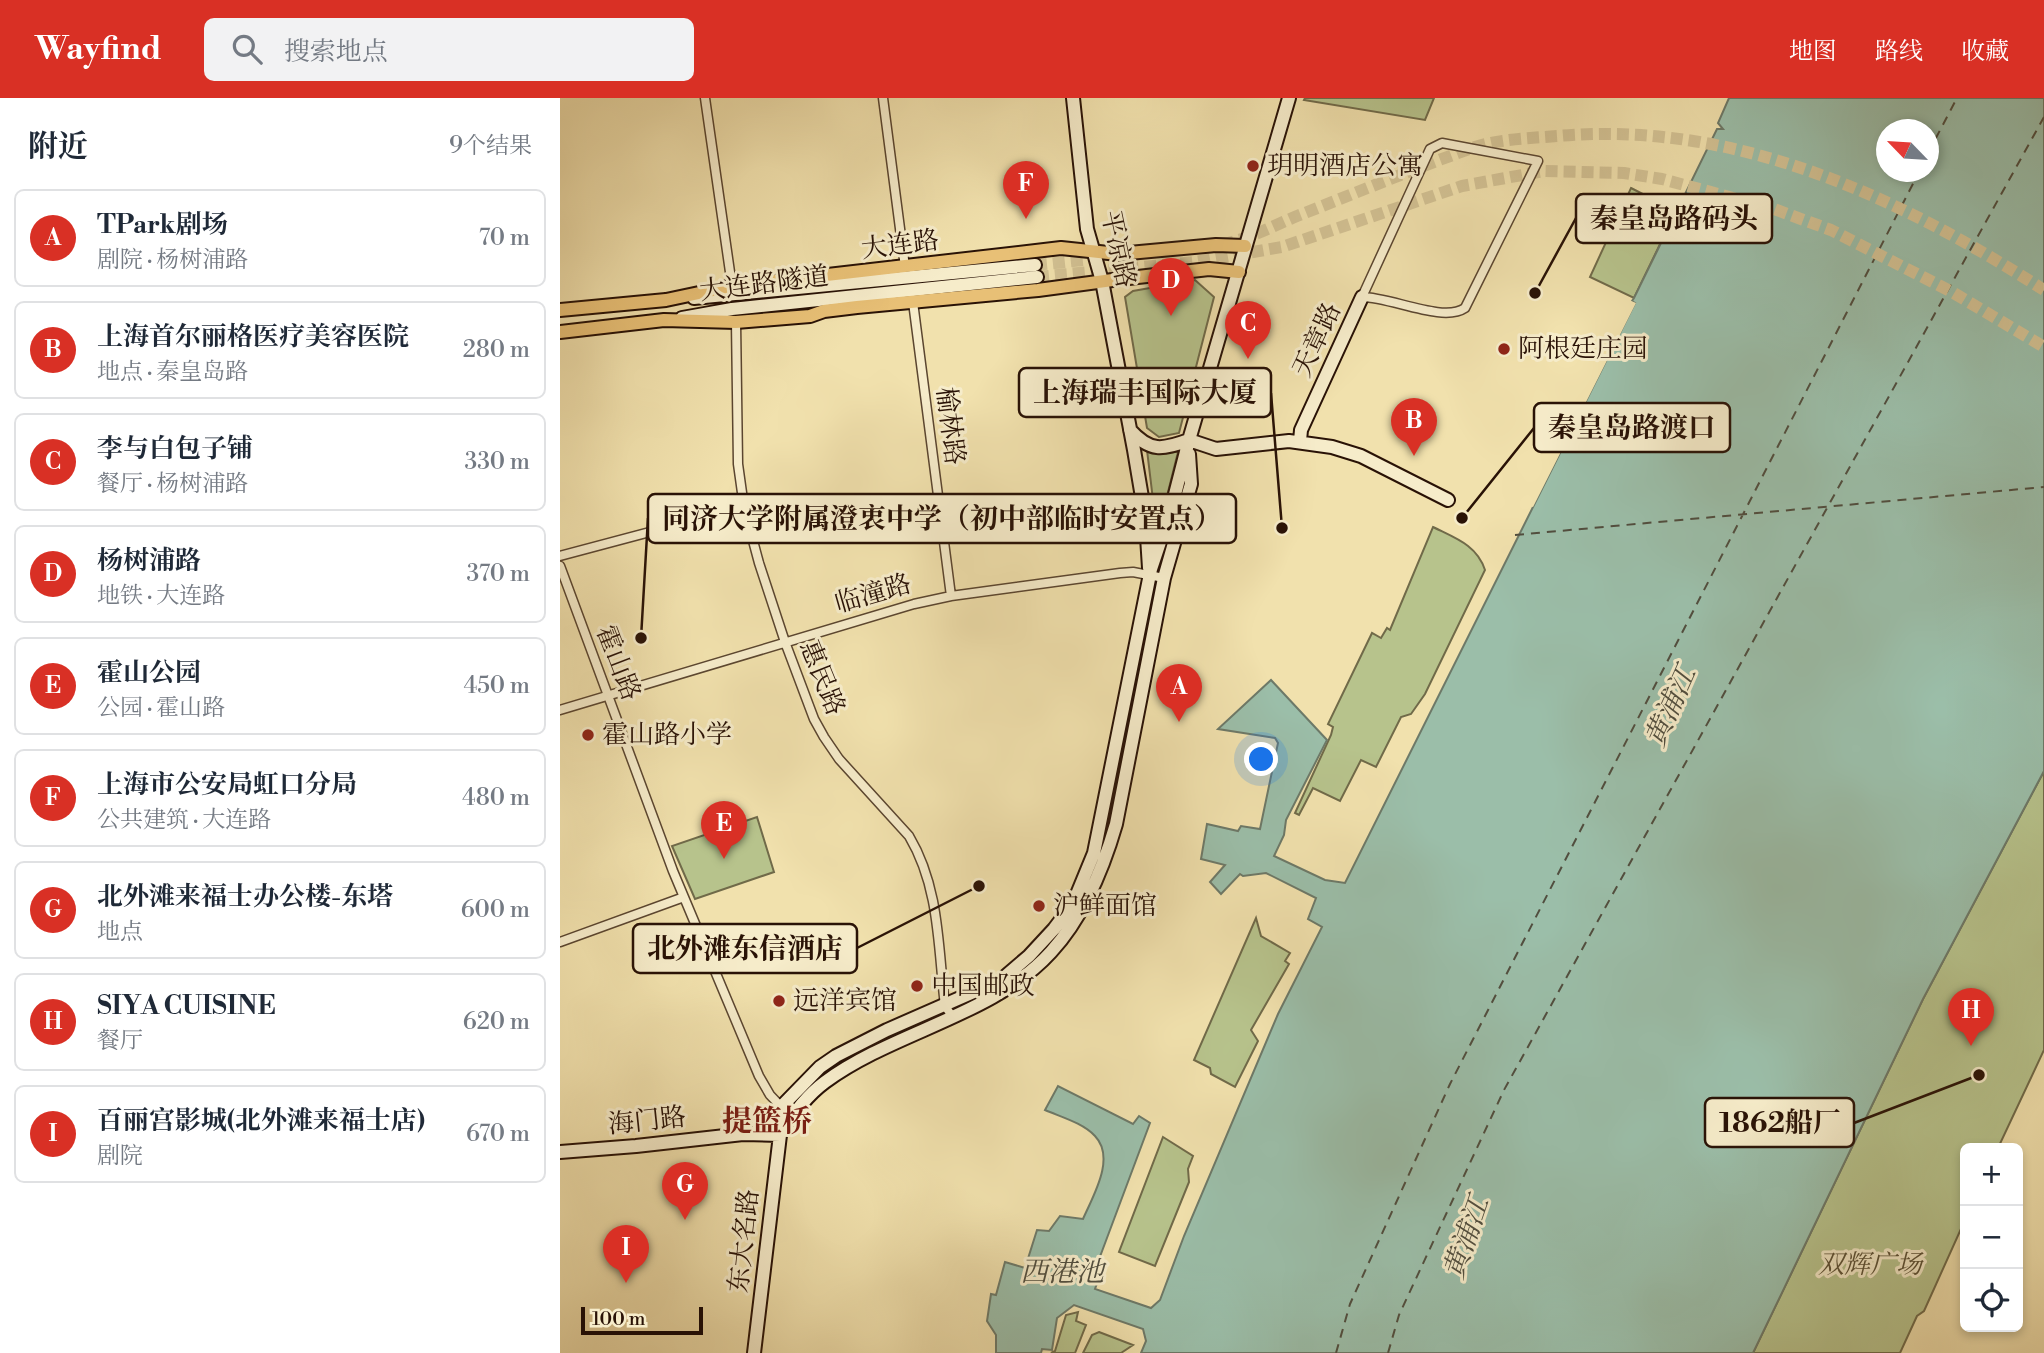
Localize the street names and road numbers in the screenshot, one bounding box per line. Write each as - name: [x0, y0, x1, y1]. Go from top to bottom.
- street label: 平凉路: [1094, 208, 1142, 290]
- street label: 大连路: [859, 224, 941, 266]
- street label: 大连路隧道: [698, 260, 830, 308]
- street label: 天章路: [1286, 298, 1348, 382]
- street label: 榆林路: [929, 385, 971, 467]
- street label: 临潼路: [831, 568, 915, 620]
- street label: 霍山路: [589, 621, 647, 705]
- street label: 惠民路: [793, 636, 851, 720]
- street label: 海门路: [607, 1101, 687, 1141]
- street label: 东大名路: [723, 1188, 765, 1294]

